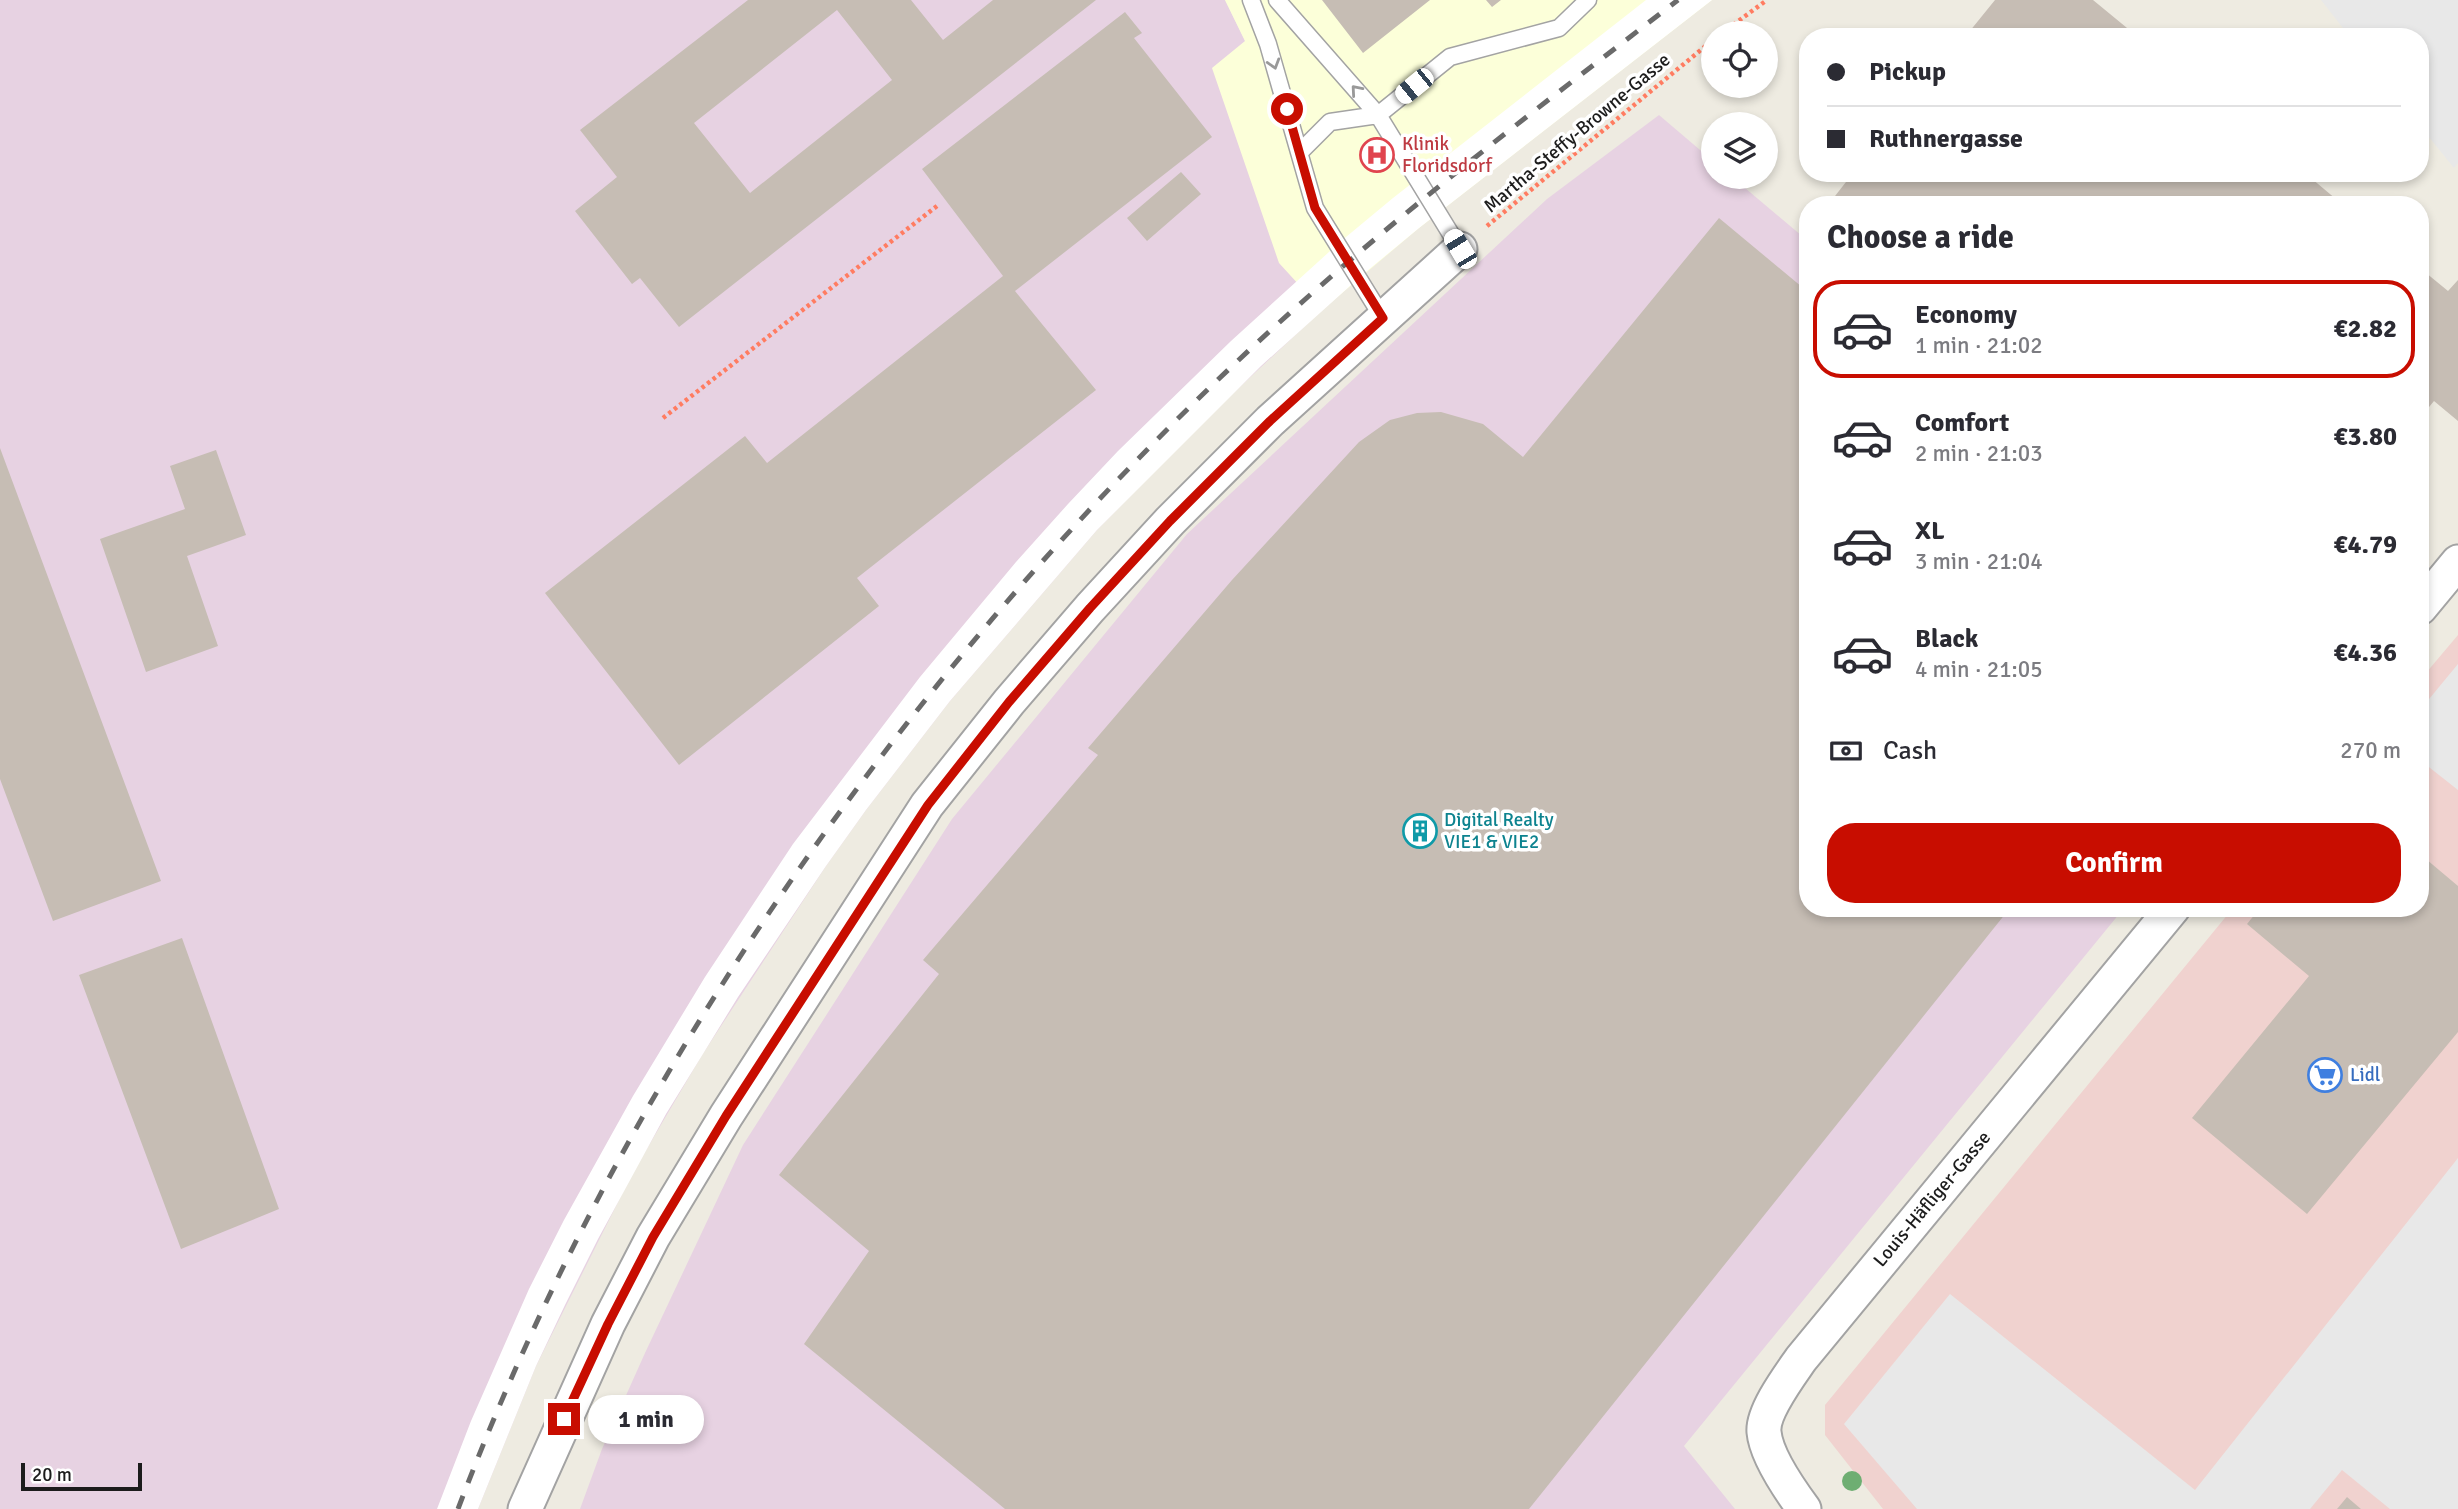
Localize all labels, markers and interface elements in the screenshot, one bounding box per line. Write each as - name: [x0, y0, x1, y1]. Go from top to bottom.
- map controls: [1701, 21, 1778, 189]
- button: locate: [1701, 21, 1778, 98]
- street label: Martha-Steffy-Browne-Gasse: [1479, 48, 1675, 218]
- text: Pickup: [1869, 56, 1946, 88]
- one-way arrow: [1265, 58, 1280, 70]
- car: [1392, 65, 1437, 107]
- one-way arrow: [1352, 85, 1364, 98]
- route start: [1271, 93, 1303, 125]
- button: layers: [1701, 112, 1778, 189]
- text: Ruthnergasse: [1869, 123, 2023, 155]
- place label: Klinik Floridsdorf: [1402, 132, 1494, 178]
- hospital icon: Klinik Floridsdorf: [1358, 136, 1396, 174]
- text: Choose a ride: [1827, 218, 2014, 257]
- car: [1441, 226, 1480, 272]
- icon: car: [1831, 298, 1894, 361]
- text: Economy: [1915, 299, 2017, 331]
- text: €2.82: [2333, 313, 2397, 345]
- text: 1 min · 21:02: [1915, 331, 2043, 360]
- icon: car: [1831, 406, 1894, 469]
- text: Comfort: [1915, 407, 2009, 439]
- text: €3.80: [2333, 421, 2397, 453]
- text: 2 min · 21:03: [1915, 439, 2043, 468]
- icon: car: [1831, 514, 1894, 577]
- text: XL: [1915, 515, 1945, 547]
- text: €4.79: [2333, 529, 2397, 561]
- text: 3 min · 21:04: [1915, 547, 2043, 576]
- icon: car: [1831, 622, 1894, 685]
- text: Black: [1915, 623, 1978, 655]
- text: €4.36: [2333, 637, 2397, 669]
- text: 4 min · 21:05: [1915, 655, 2043, 684]
- icon: cash: [1827, 732, 1865, 770]
- text: Cash: [1883, 735, 1937, 767]
- text: 270 m: [2340, 736, 2401, 765]
- place label: Digital Realty VIE1 & VIE2: [1444, 808, 1554, 854]
- building icon: Digital Realty VIE1 & VIE2: [1401, 812, 1439, 850]
- button: Confirm: [1827, 823, 2401, 903]
- supermarket icon: Lidl: [2306, 1056, 2344, 1094]
- place label: Lidl: [2350, 1063, 2380, 1087]
- street label: Louis-Häfliger-Gasse: [1868, 1126, 1996, 1272]
- callout: 1 min: [588, 1394, 704, 1444]
- route end: [548, 1403, 580, 1435]
- text: 1 min: [618, 1405, 674, 1434]
- scale bar: [21, 1460, 142, 1492]
- text: 20 m: [32, 1463, 72, 1487]

